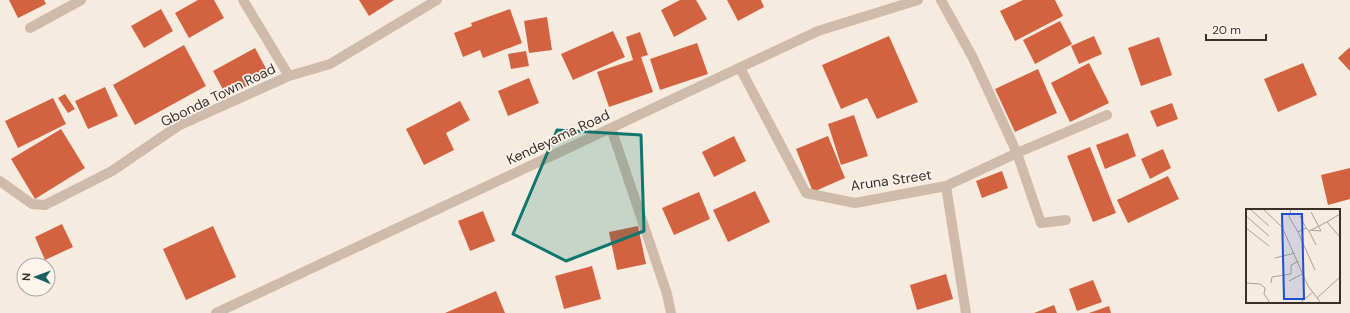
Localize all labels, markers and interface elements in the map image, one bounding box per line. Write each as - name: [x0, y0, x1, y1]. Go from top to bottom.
- scale bar: [1206, 16, 1266, 42]
- text: 20 m: [1212, 22, 1241, 38]
- street label: Gbonda Town Road: [158, 59, 278, 131]
- street label: Kendeyama Road: [504, 105, 612, 169]
- street label: Aruna Street: [849, 165, 933, 195]
- inset map: [1246, 209, 1340, 303]
- north arrow: [16, 257, 56, 297]
- text: N: [19, 273, 33, 281]

